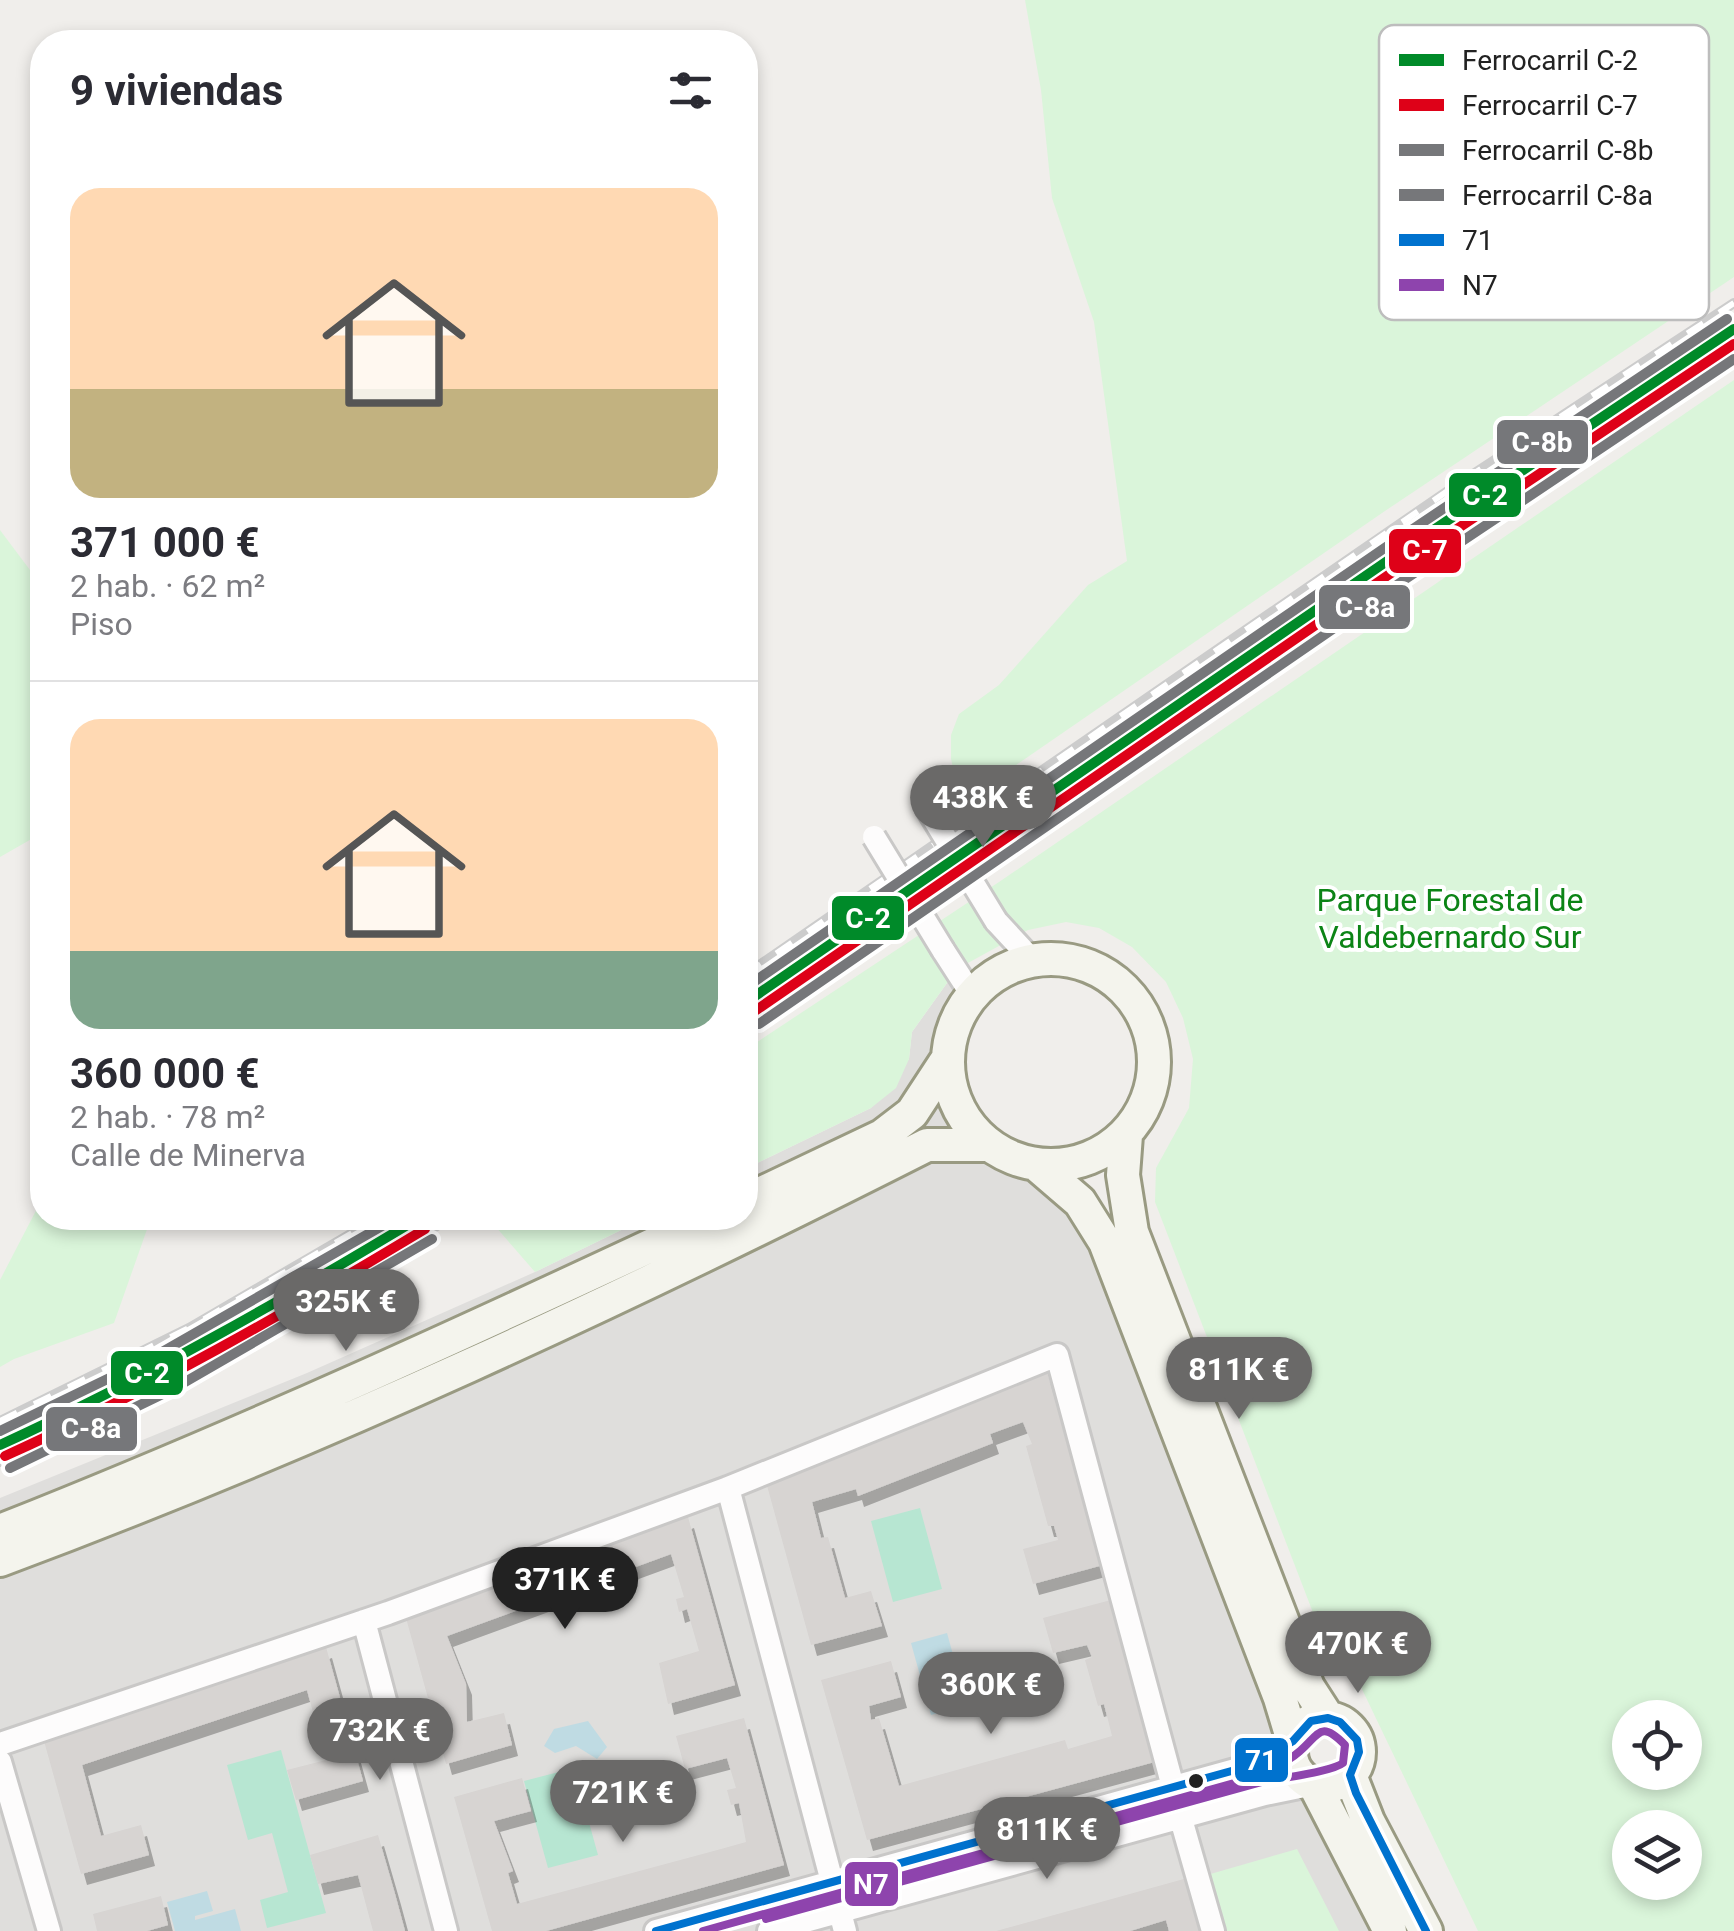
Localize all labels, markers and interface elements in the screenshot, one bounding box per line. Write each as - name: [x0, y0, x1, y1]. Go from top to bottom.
- legend: [1379, 25, 1709, 320]
- text: Ferrocarril C-2: [1462, 44, 1638, 77]
- icon: filters: [663, 63, 718, 118]
- text: 9 viviendas: [70, 66, 283, 115]
- text: Ferrocarril C-7: [1462, 89, 1638, 122]
- text: Ferrocarril C-8b: [1462, 134, 1654, 167]
- text: Ferrocarril C-8a: [1462, 179, 1653, 212]
- text: 71: [1462, 224, 1493, 257]
- icon: home: [304, 253, 484, 433]
- text: N7: [1462, 269, 1498, 302]
- line badge: C-8b: [1495, 418, 1590, 466]
- text: C-8b: [1511, 426, 1573, 459]
- line badge: C-2: [1447, 471, 1523, 519]
- text: C-2: [1462, 479, 1508, 512]
- text: 371 000 €: [70, 518, 260, 567]
- line badge: C-7: [1387, 527, 1463, 575]
- text: C-7: [1402, 534, 1448, 567]
- text: 2 hab. · 62 m²: [70, 567, 265, 605]
- line badge: C-8a: [1317, 583, 1412, 631]
- text: C-8a: [1335, 591, 1395, 624]
- text: Piso: [70, 605, 133, 643]
- pin: 438K €: [902, 765, 1064, 850]
- text: 438K €: [932, 778, 1034, 816]
- icon: home: [304, 784, 484, 964]
- park label: Parque Forestal de Valdebernardo Sur: [1317, 881, 1583, 956]
- line badge: C-2: [830, 894, 906, 942]
- text: C-2: [845, 902, 891, 935]
- text: 360 000 €: [70, 1049, 260, 1098]
- text: 2 hab. · 78 m²: [70, 1098, 265, 1136]
- text: Calle de Minerva: [70, 1136, 306, 1174]
- pin: 325K €: [265, 1269, 427, 1354]
- text: 325K €: [295, 1282, 397, 1320]
- pin: 811K €: [1158, 1337, 1320, 1422]
- line badge: C-2: [109, 1349, 185, 1397]
- text: 811K €: [1188, 1350, 1290, 1388]
- text: C-2: [124, 1357, 170, 1390]
- line badge: C-8a: [44, 1405, 139, 1453]
- text: C-8a: [61, 1412, 121, 1445]
- pin: 371K €: [484, 1547, 646, 1632]
- text: 371K €: [514, 1560, 616, 1598]
- pin: 470K €: [1277, 1611, 1439, 1696]
- text: 470K €: [1307, 1624, 1409, 1662]
- pin: 360K €: [910, 1652, 1072, 1737]
- text: 360K €: [940, 1665, 1042, 1703]
- pin: 732K €: [299, 1698, 461, 1783]
- map controls: [1612, 1700, 1702, 1900]
- button: locate: [1612, 1700, 1702, 1790]
- text: 732K €: [329, 1711, 431, 1749]
- line badge: 71: [1233, 1736, 1290, 1784]
- text: 71: [1245, 1744, 1277, 1777]
- pin: 721K €: [542, 1760, 704, 1845]
- unlabelled marker: [1186, 1771, 1206, 1791]
- text: 721K €: [572, 1773, 674, 1811]
- pin: 811K €: [966, 1797, 1128, 1882]
- text: 811K €: [996, 1810, 1098, 1848]
- button: layers: [1612, 1810, 1702, 1900]
- line badge: N7: [843, 1860, 900, 1908]
- text: N7: [853, 1868, 889, 1901]

